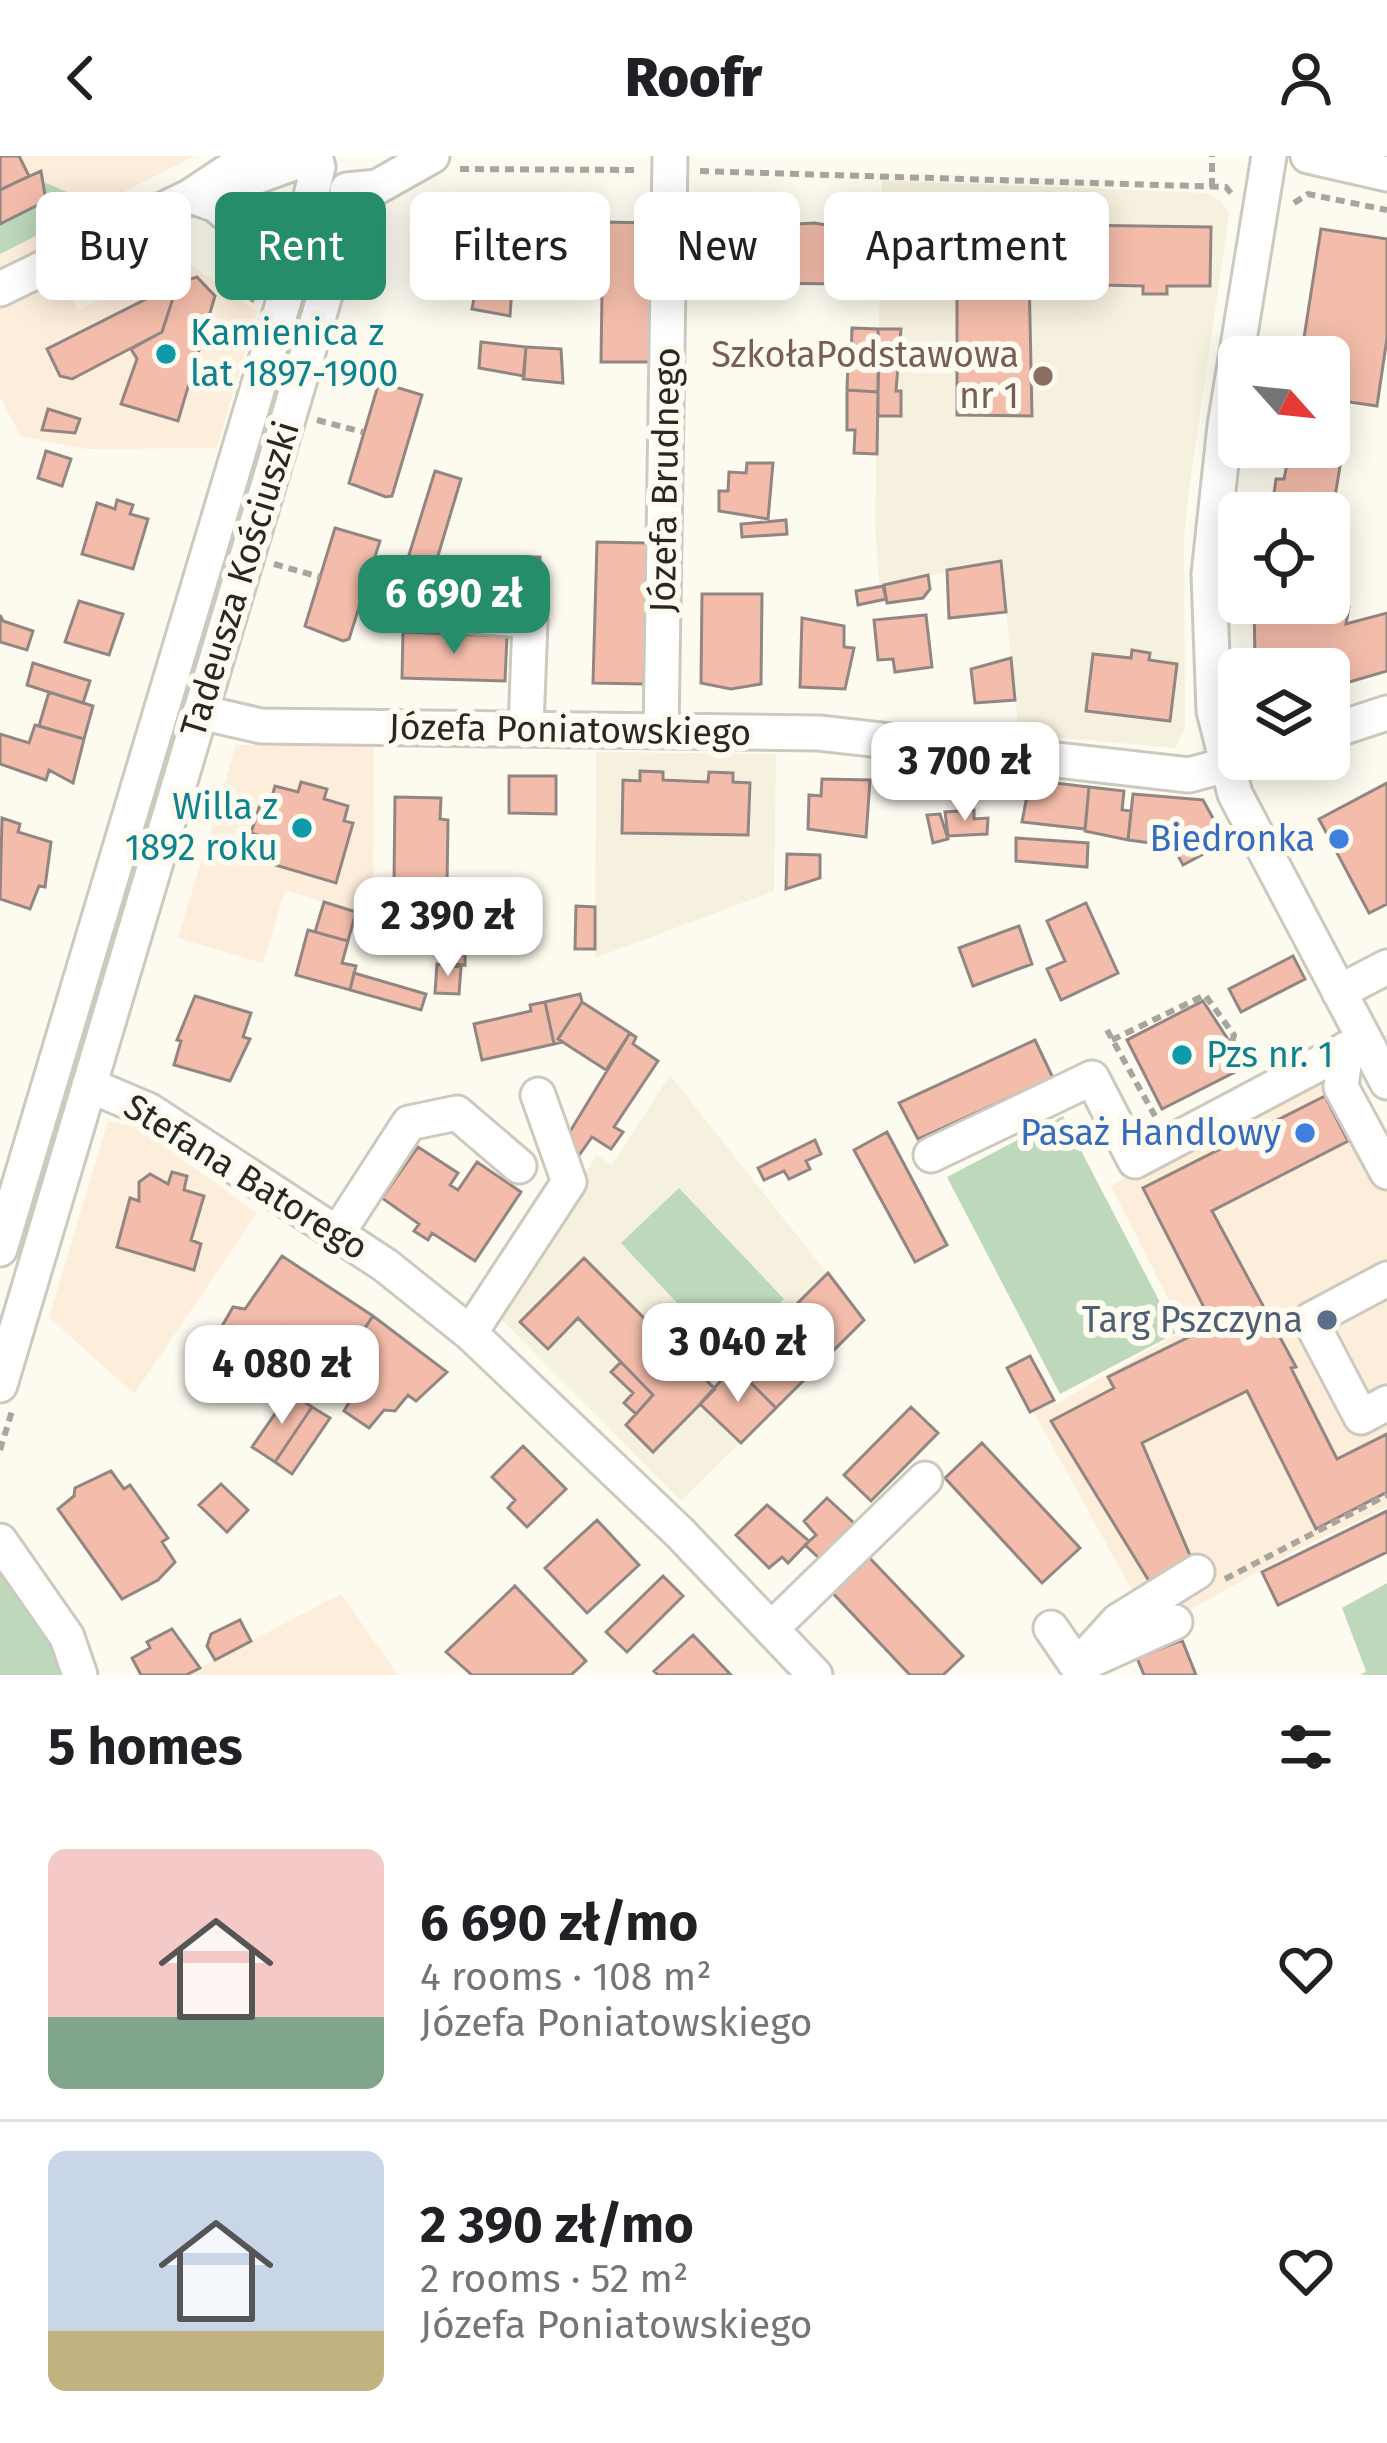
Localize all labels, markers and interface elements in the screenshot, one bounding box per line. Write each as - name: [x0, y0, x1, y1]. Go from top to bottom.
- icon: back: [48, 45, 114, 111]
- icon: person: [1273, 45, 1339, 111]
- text: Roofr: [625, 46, 762, 110]
- chip: Buy: [36, 192, 191, 300]
- chip: Rent: [215, 192, 386, 300]
- chip: Filters: [410, 192, 610, 300]
- chip: New: [634, 192, 800, 300]
- chip: Apartment: [824, 192, 1109, 300]
- place label: Kamienica z lat 1897-1900: [190, 311, 398, 396]
- place label: SzkołaPodstawowa nr 1: [711, 333, 1019, 418]
- north arrow: [1218, 336, 1350, 468]
- map controls: [1218, 336, 1350, 780]
- marker: Kamienica z lat 1897-1900: [153, 341, 179, 367]
- street label: Józefa Brudnego: [641, 347, 689, 613]
- marker: SzkołaPodstawowa nr 1: [1030, 363, 1056, 389]
- street label: Tadeusza Kościuszki: [171, 416, 309, 742]
- button: locate: [1218, 492, 1350, 624]
- pin: 6 690 zł: [330, 555, 578, 657]
- text: 6 690 zł: [385, 571, 523, 617]
- button: layers: [1218, 648, 1350, 780]
- street label: Józefa Poniatowskiego: [388, 705, 752, 755]
- pin: 3 700 zł: [841, 722, 1089, 824]
- text: 3 700 zł: [898, 738, 1032, 784]
- place label: Willa z 1892 roku: [125, 785, 278, 870]
- marker: Willa z 1892 roku: [289, 815, 315, 841]
- place label: Biedronka: [1149, 817, 1315, 861]
- marker: Biedronka: [1326, 826, 1352, 852]
- pin: 2 390 zł: [324, 877, 572, 979]
- text: 2 390 zł: [381, 893, 515, 939]
- place label: Pzs nr. 1: [1206, 1033, 1334, 1077]
- marker: Pzs nr. 1: [1169, 1042, 1195, 1068]
- street label: Stefana Batorego: [116, 1084, 376, 1270]
- place label: Pasaż Handlowy: [1020, 1111, 1281, 1155]
- marker: Pasaż Handlowy: [1292, 1120, 1318, 1146]
- place label: Targ Pszczyna: [1082, 1298, 1303, 1342]
- pin: 3 040 zł: [614, 1303, 862, 1405]
- marker: Targ Pszczyna: [1314, 1307, 1340, 1333]
- text: 3 040 zł: [669, 1319, 807, 1365]
- pin: 4 080 zł: [158, 1325, 406, 1427]
- text: 4 080 zł: [212, 1341, 352, 1387]
- icon: filters: [1273, 1714, 1339, 1780]
- text: 5 homes: [48, 1716, 243, 1778]
- text: 6 690 zł/mo: [420, 1892, 698, 1954]
- icon: home: [144, 1897, 288, 2041]
- icon: heart: [1273, 1936, 1339, 2002]
- text: 4 rooms · 108 m²: [420, 1954, 712, 2000]
- text: Józefa Poniatowskiego: [420, 2000, 813, 2046]
- text: 2 390 zł/mo: [420, 2194, 694, 2256]
- icon: home: [144, 2199, 288, 2343]
- icon: heart: [1273, 2238, 1339, 2304]
- text: 2 rooms · 52 m²: [420, 2256, 688, 2302]
- text: Józefa Poniatowskiego: [420, 2302, 813, 2348]

